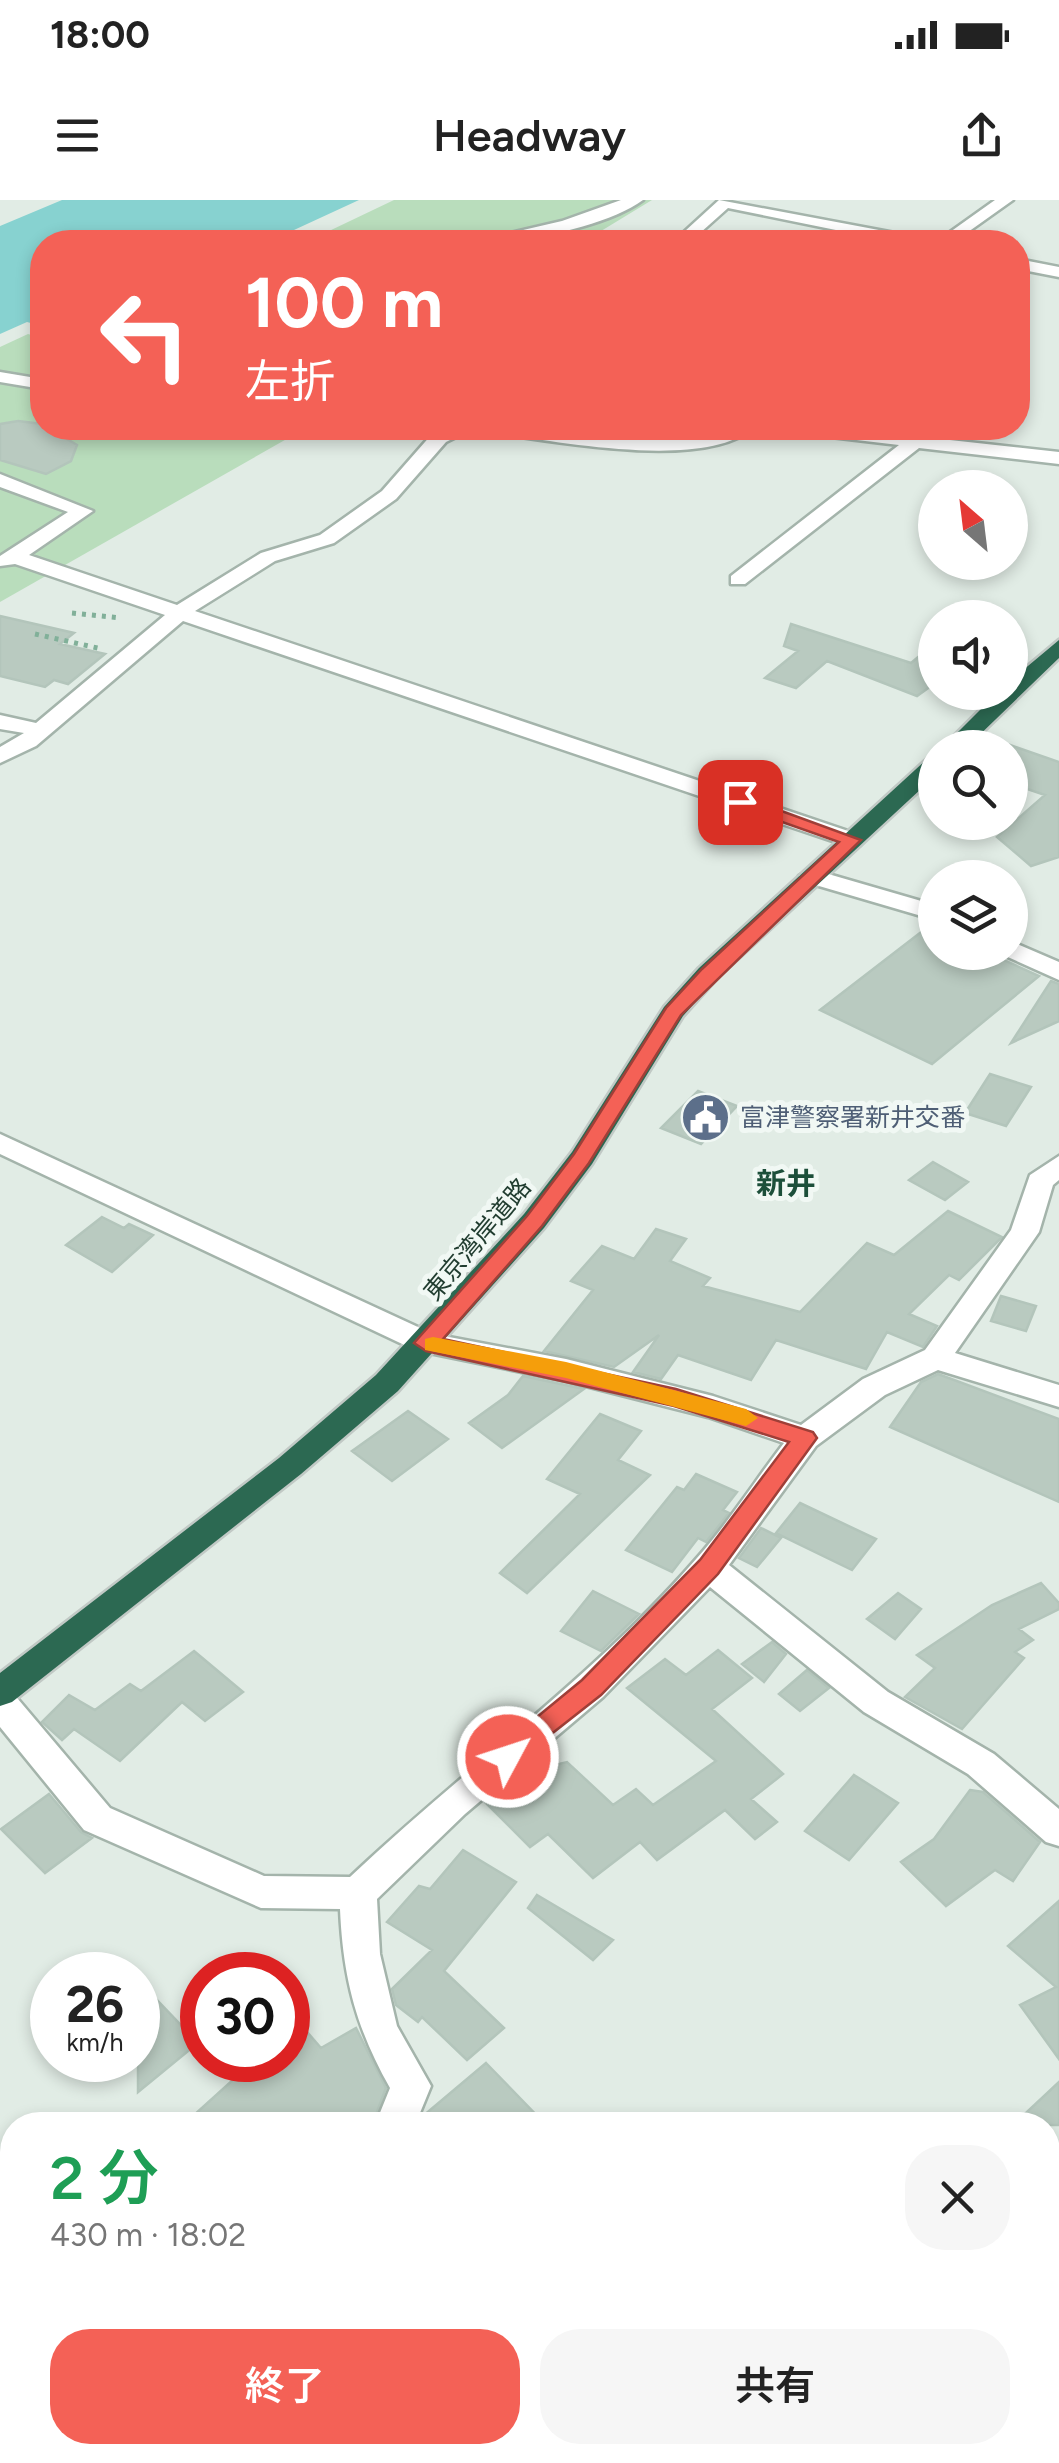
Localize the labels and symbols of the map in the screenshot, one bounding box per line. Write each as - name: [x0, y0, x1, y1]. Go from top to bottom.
- north arrow: [918, 470, 1028, 580]
- pin: [698, 760, 783, 845]
- public building icon: 富津警察署新井交番: [679, 1091, 731, 1143]
- place label: 富津警察署新井交番: [740, 1102, 965, 1132]
- district label: 新井: [756, 1165, 816, 1202]
- street label: 東京湾岸道路: [417, 1172, 537, 1306]
- position arrow: [456, 1705, 560, 1809]
- speed limit sign: 30: [180, 1952, 310, 2082]

